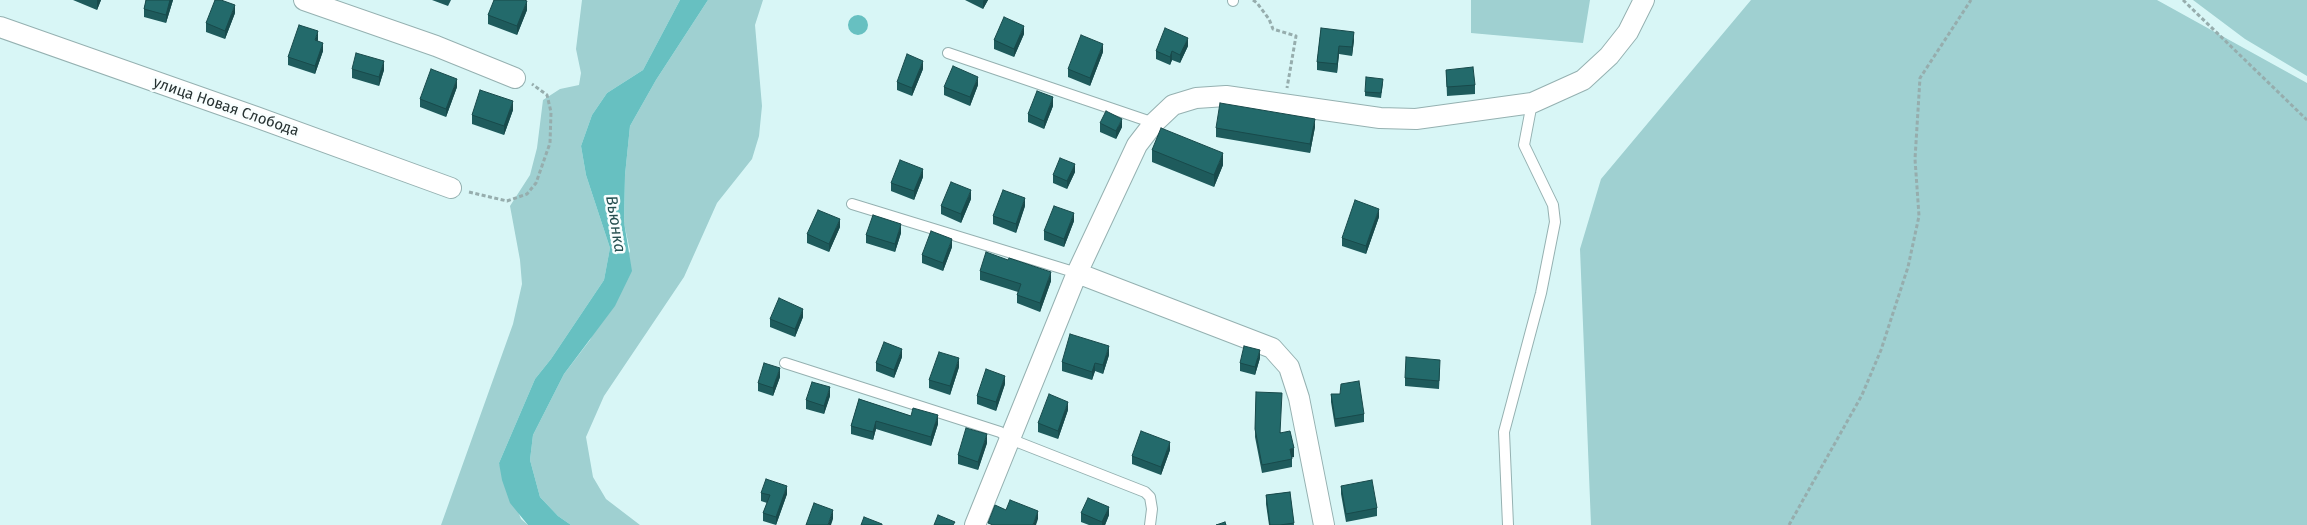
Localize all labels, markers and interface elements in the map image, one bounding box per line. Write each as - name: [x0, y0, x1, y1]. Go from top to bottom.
- street label: улица Новая Слобода: [151, 74, 301, 140]
- water label: Вьюнка: [601, 194, 629, 254]

